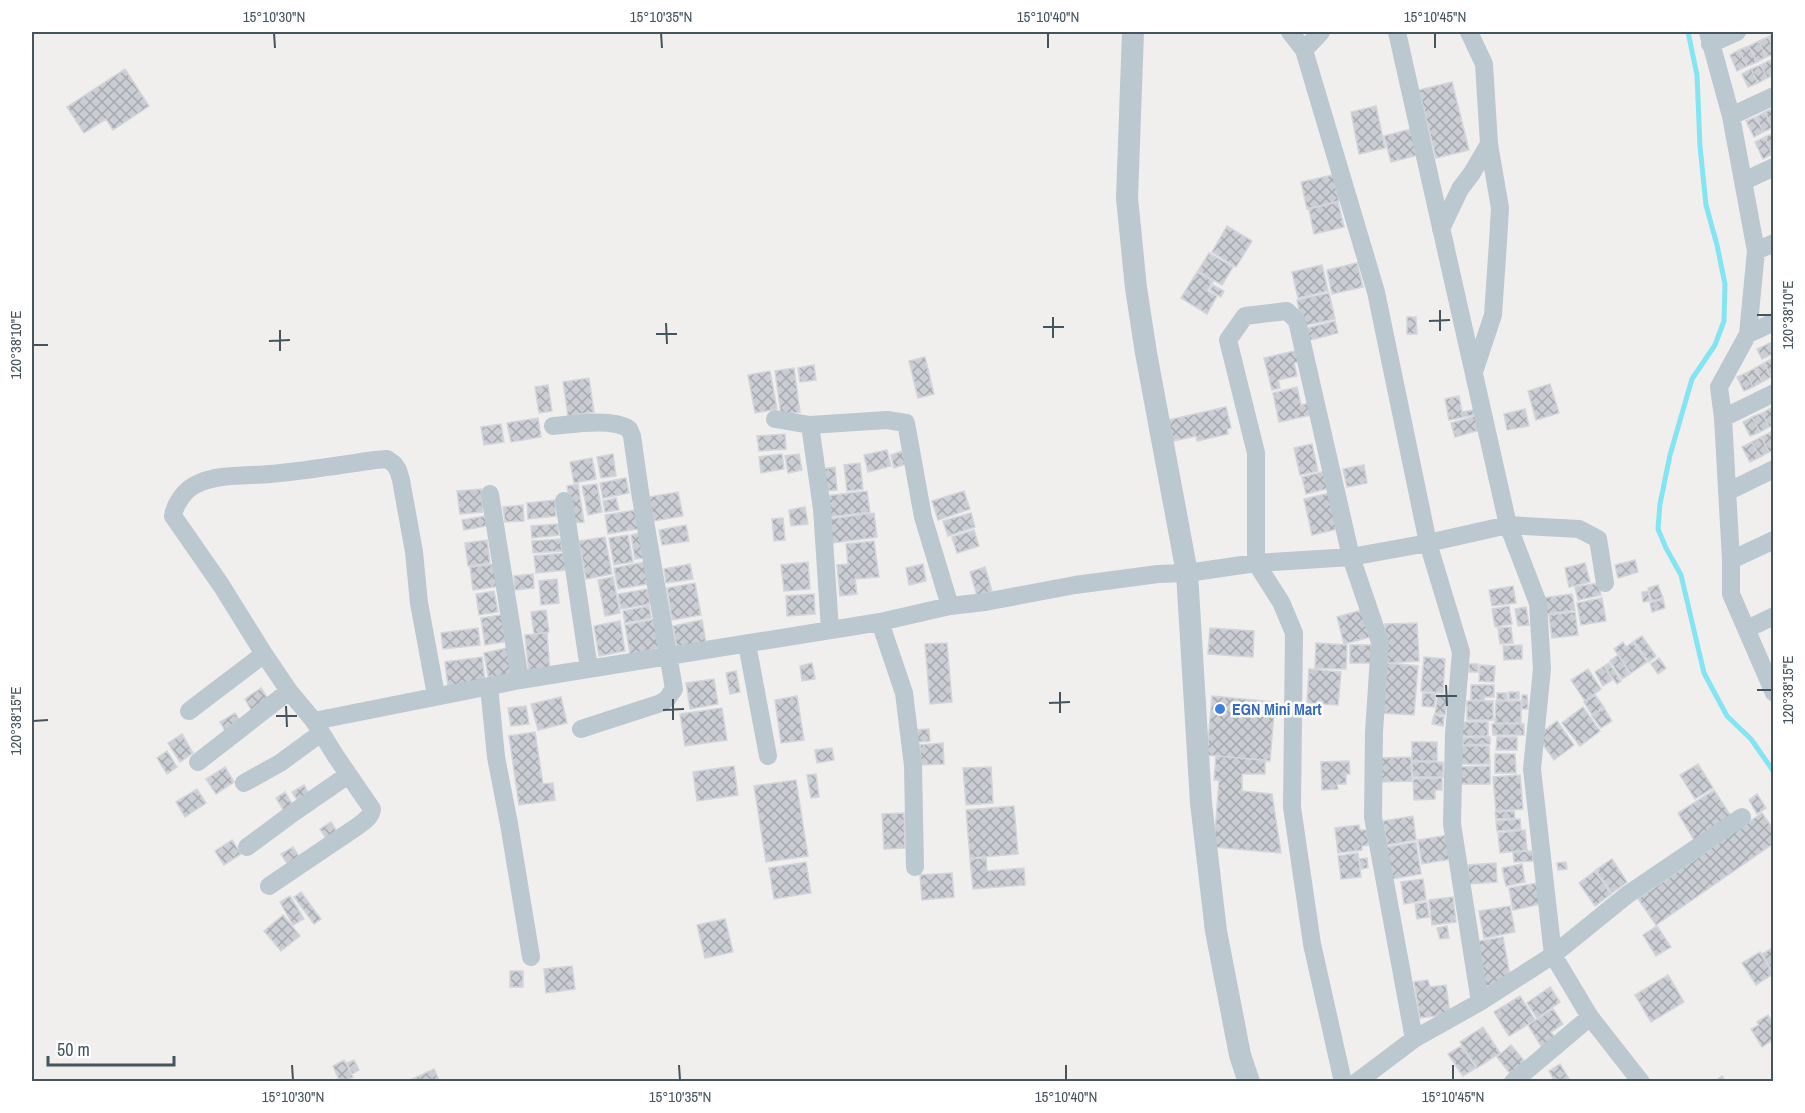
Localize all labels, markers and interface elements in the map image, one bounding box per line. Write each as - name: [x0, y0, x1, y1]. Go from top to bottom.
- text: 15°10'30"N: [243, 6, 305, 27]
- text: 15°10'35"N: [630, 6, 692, 27]
- text: 15°10'40"N: [1017, 6, 1079, 27]
- text: 15°10'45"N: [1404, 6, 1466, 27]
- text: 120°38'10"E: [1777, 281, 1798, 349]
- text: 120°38'10"E: [5, 311, 26, 379]
- text: 120°38'15"E: [1777, 656, 1798, 724]
- text: 120°38'15"E: [5, 687, 26, 755]
- place label: EGN Mini Mart: [1232, 698, 1322, 720]
- marker: EGN Mini Mart: [1213, 702, 1227, 716]
- scale bar: [48, 1029, 174, 1067]
- text: 50 m: [57, 1037, 90, 1062]
- text: 15°10'30"N: [262, 1086, 324, 1107]
- text: 15°10'35"N: [649, 1086, 711, 1107]
- text: 15°10'40"N: [1035, 1086, 1097, 1107]
- text: 15°10'45"N: [1422, 1086, 1484, 1107]

